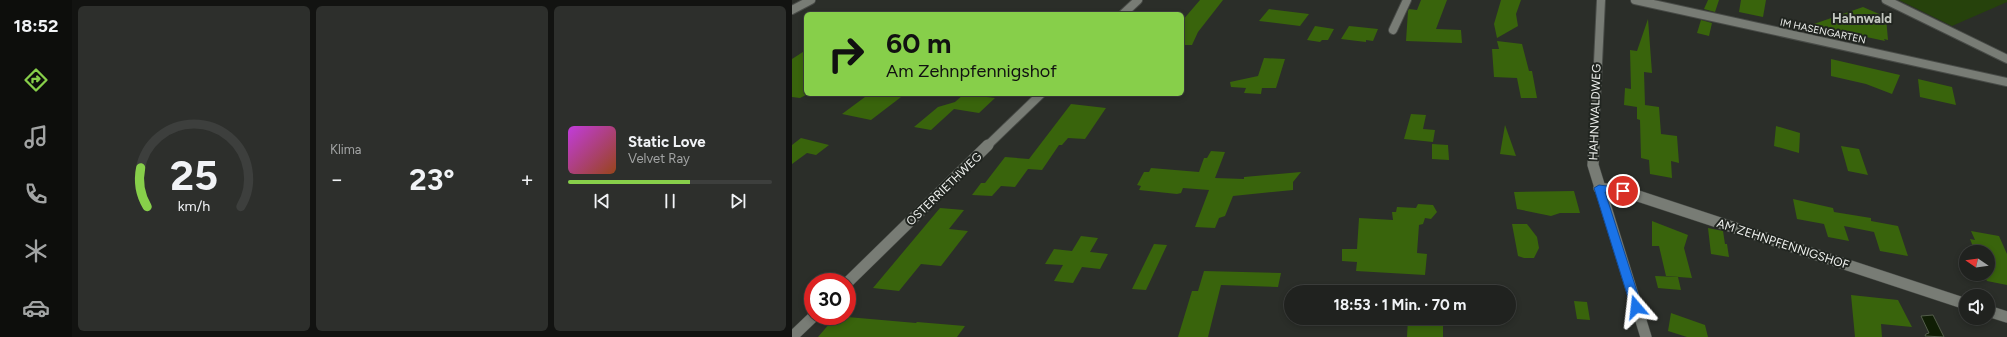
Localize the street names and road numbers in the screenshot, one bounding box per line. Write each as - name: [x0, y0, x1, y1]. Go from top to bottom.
- street label: IM HASENGARTEN: [1779, 16, 1867, 46]
- street label: HAHNWALDWEG: [1586, 63, 1604, 161]
- street label: OSTERRIETHWEG: [903, 150, 985, 228]
- street label: AM ZEHNPFENNIGSHOF: [1715, 216, 1851, 272]

